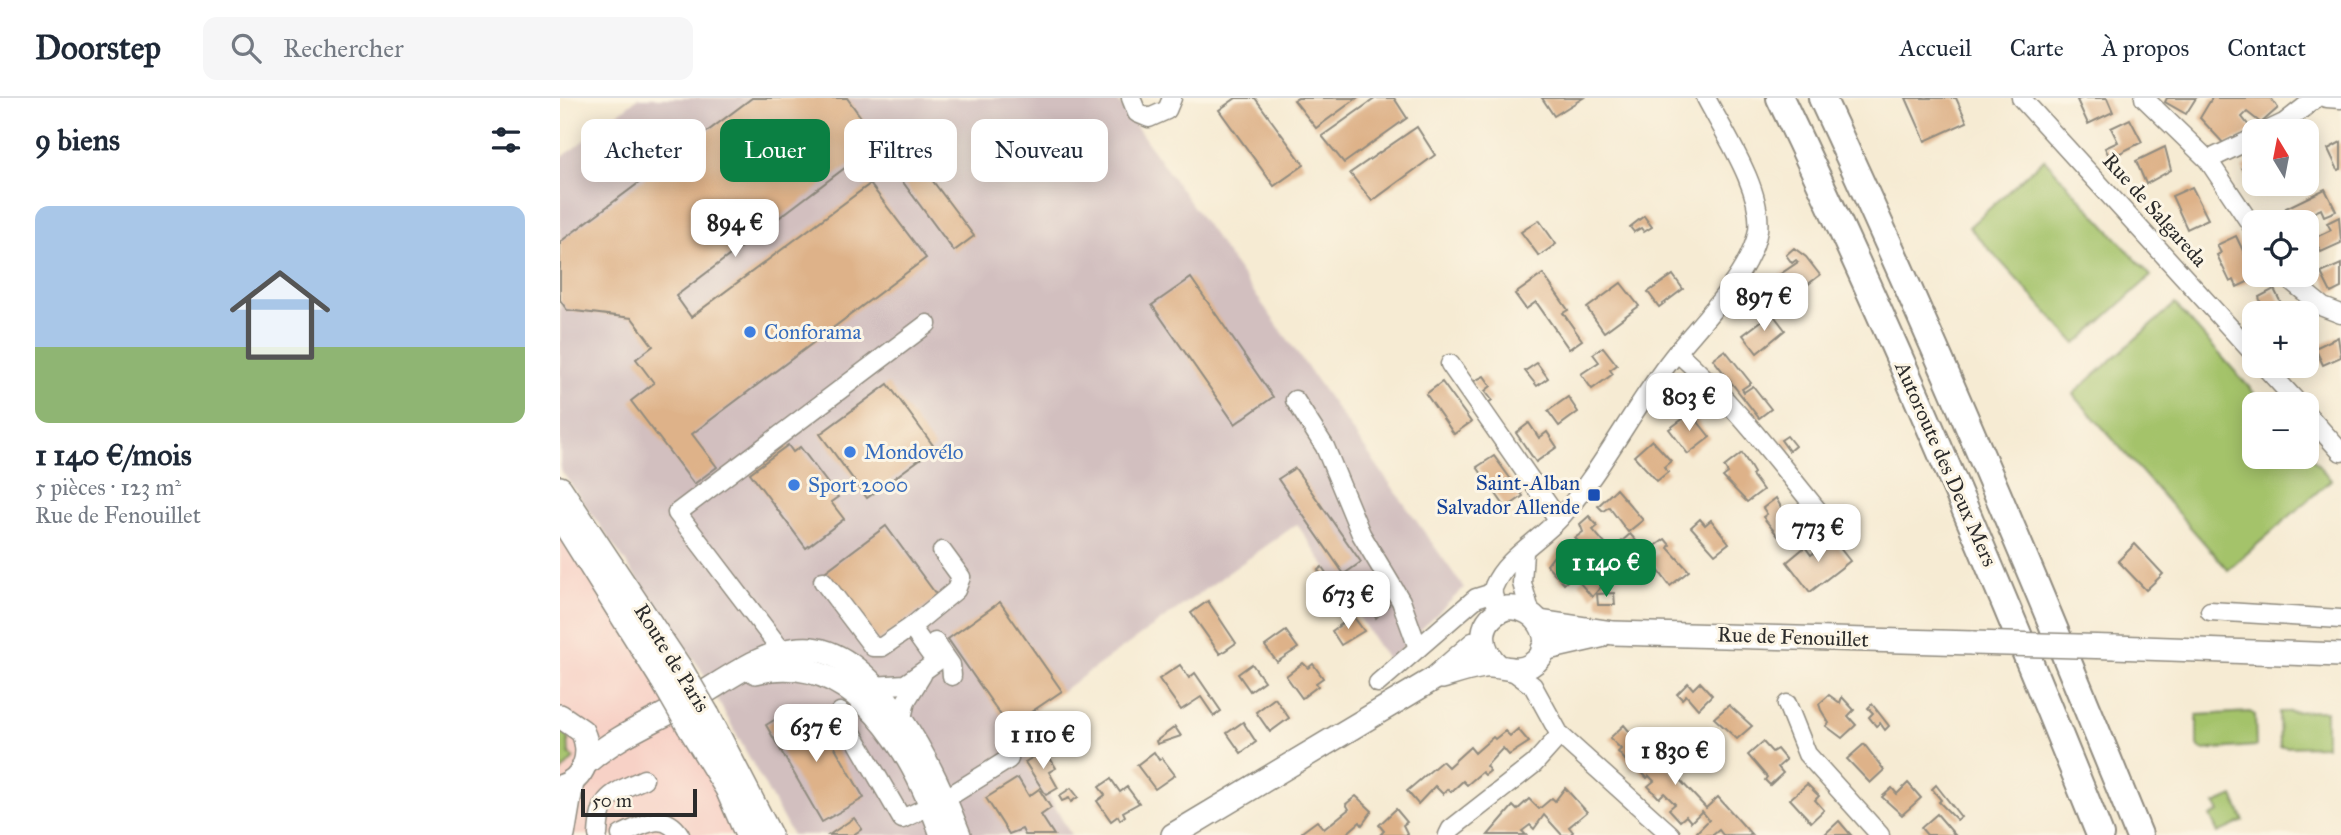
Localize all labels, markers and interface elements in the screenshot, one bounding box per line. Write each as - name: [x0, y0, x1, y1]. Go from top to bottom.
- search box: [203, 17, 693, 80]
- text: Doorstep: [35, 28, 161, 68]
- icon: search: [227, 29, 265, 67]
- text: Rechercher: [283, 32, 404, 64]
- text: Accueil: [1900, 33, 1972, 63]
- text: Carte: [2010, 33, 2064, 63]
- text: À propos: [2102, 33, 2189, 63]
- text: Contact: [2227, 33, 2306, 63]
- chip: Acheter: [581, 119, 706, 182]
- chip: Louer: [720, 119, 830, 182]
- chip: Filtres: [844, 119, 957, 182]
- chip: Nouveau: [971, 119, 1108, 182]
- north arrow: [2242, 119, 2319, 196]
- map controls: [2242, 119, 2319, 469]
- icon: filters: [487, 121, 525, 159]
- text: 9 biens: [35, 122, 120, 158]
- street label: Rue de Salgareda: [2097, 148, 2213, 272]
- pin: 894 €: [686, 200, 784, 259]
- text: 894 €: [707, 208, 763, 236]
- button: locate: [2242, 210, 2319, 287]
- icon: home: [217, 252, 343, 378]
- pin: 897 €: [1715, 274, 1813, 333]
- text: 897 €: [1736, 282, 1792, 310]
- button: +: [2242, 301, 2319, 378]
- place label: Conforama: [764, 319, 861, 345]
- marker: Conforama: [742, 324, 758, 340]
- street label: Autoroute des Deux Mers: [1889, 357, 2003, 570]
- pin: 803 €: [1640, 374, 1738, 433]
- text: 803 €: [1662, 382, 1716, 410]
- button: −: [2242, 392, 2319, 469]
- text: 1 140 €/mois: [35, 437, 192, 473]
- place label: Mondovélo: [864, 439, 964, 465]
- marker: Mondovélo: [842, 444, 858, 460]
- place label: Saint-Alban Salvador Allende: [1436, 470, 1580, 520]
- place label: Sport 2000: [808, 472, 908, 498]
- text: 5 pièces · 123 m²: [35, 473, 181, 501]
- marker: Sport 2000: [786, 477, 802, 493]
- marker: Saint-Alban Salvador Allende: [1586, 487, 1602, 503]
- text: Rue de Fenouillet: [35, 501, 201, 529]
- pin: 773 €: [1769, 504, 1867, 564]
- text: 773 €: [1792, 513, 1844, 541]
- pin: 1 140 €: [1541, 540, 1671, 599]
- text: 1 140 €: [1572, 548, 1640, 576]
- pin: 673 €: [1299, 572, 1397, 631]
- text: 673 €: [1322, 580, 1374, 608]
- street label: Route de Paris: [628, 599, 716, 717]
- street label: Rue de Fenouillet: [1717, 621, 1870, 653]
- pin: 637 €: [767, 704, 865, 764]
- pin: 1 110 €: [978, 712, 1108, 771]
- text: 637 €: [790, 713, 842, 741]
- text: 1 110 €: [1011, 720, 1075, 748]
- pin: 1 830 €: [1610, 728, 1740, 787]
- text: 1 830 €: [1641, 736, 1709, 764]
- scale bar: [581, 786, 696, 818]
- text: 50 m: [592, 789, 632, 812]

